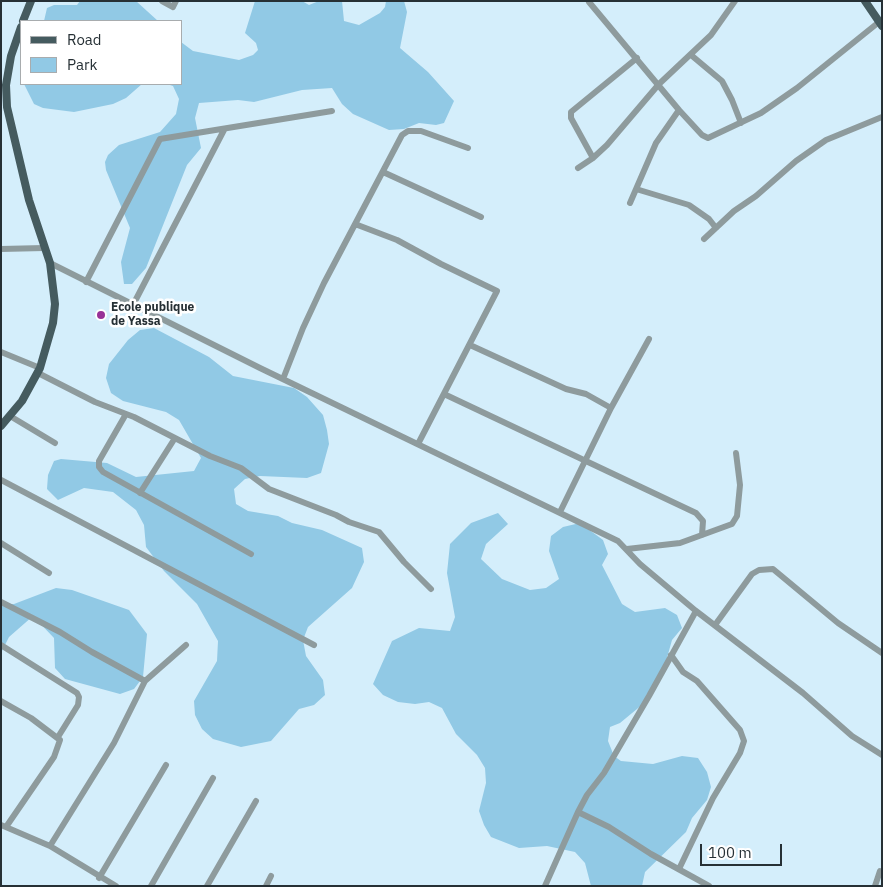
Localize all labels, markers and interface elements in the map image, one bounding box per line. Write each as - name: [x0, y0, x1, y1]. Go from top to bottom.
- legend: [20, 20, 182, 85]
- text: Road: [67, 30, 102, 49]
- text: Park: [67, 55, 97, 74]
- place label: Ecole publique de Yassa: [111, 301, 194, 329]
- marker: Ecole publique de Yassa: [95, 309, 107, 321]
- scale bar: [703, 834, 786, 866]
- text: 100 m: [708, 843, 752, 862]

